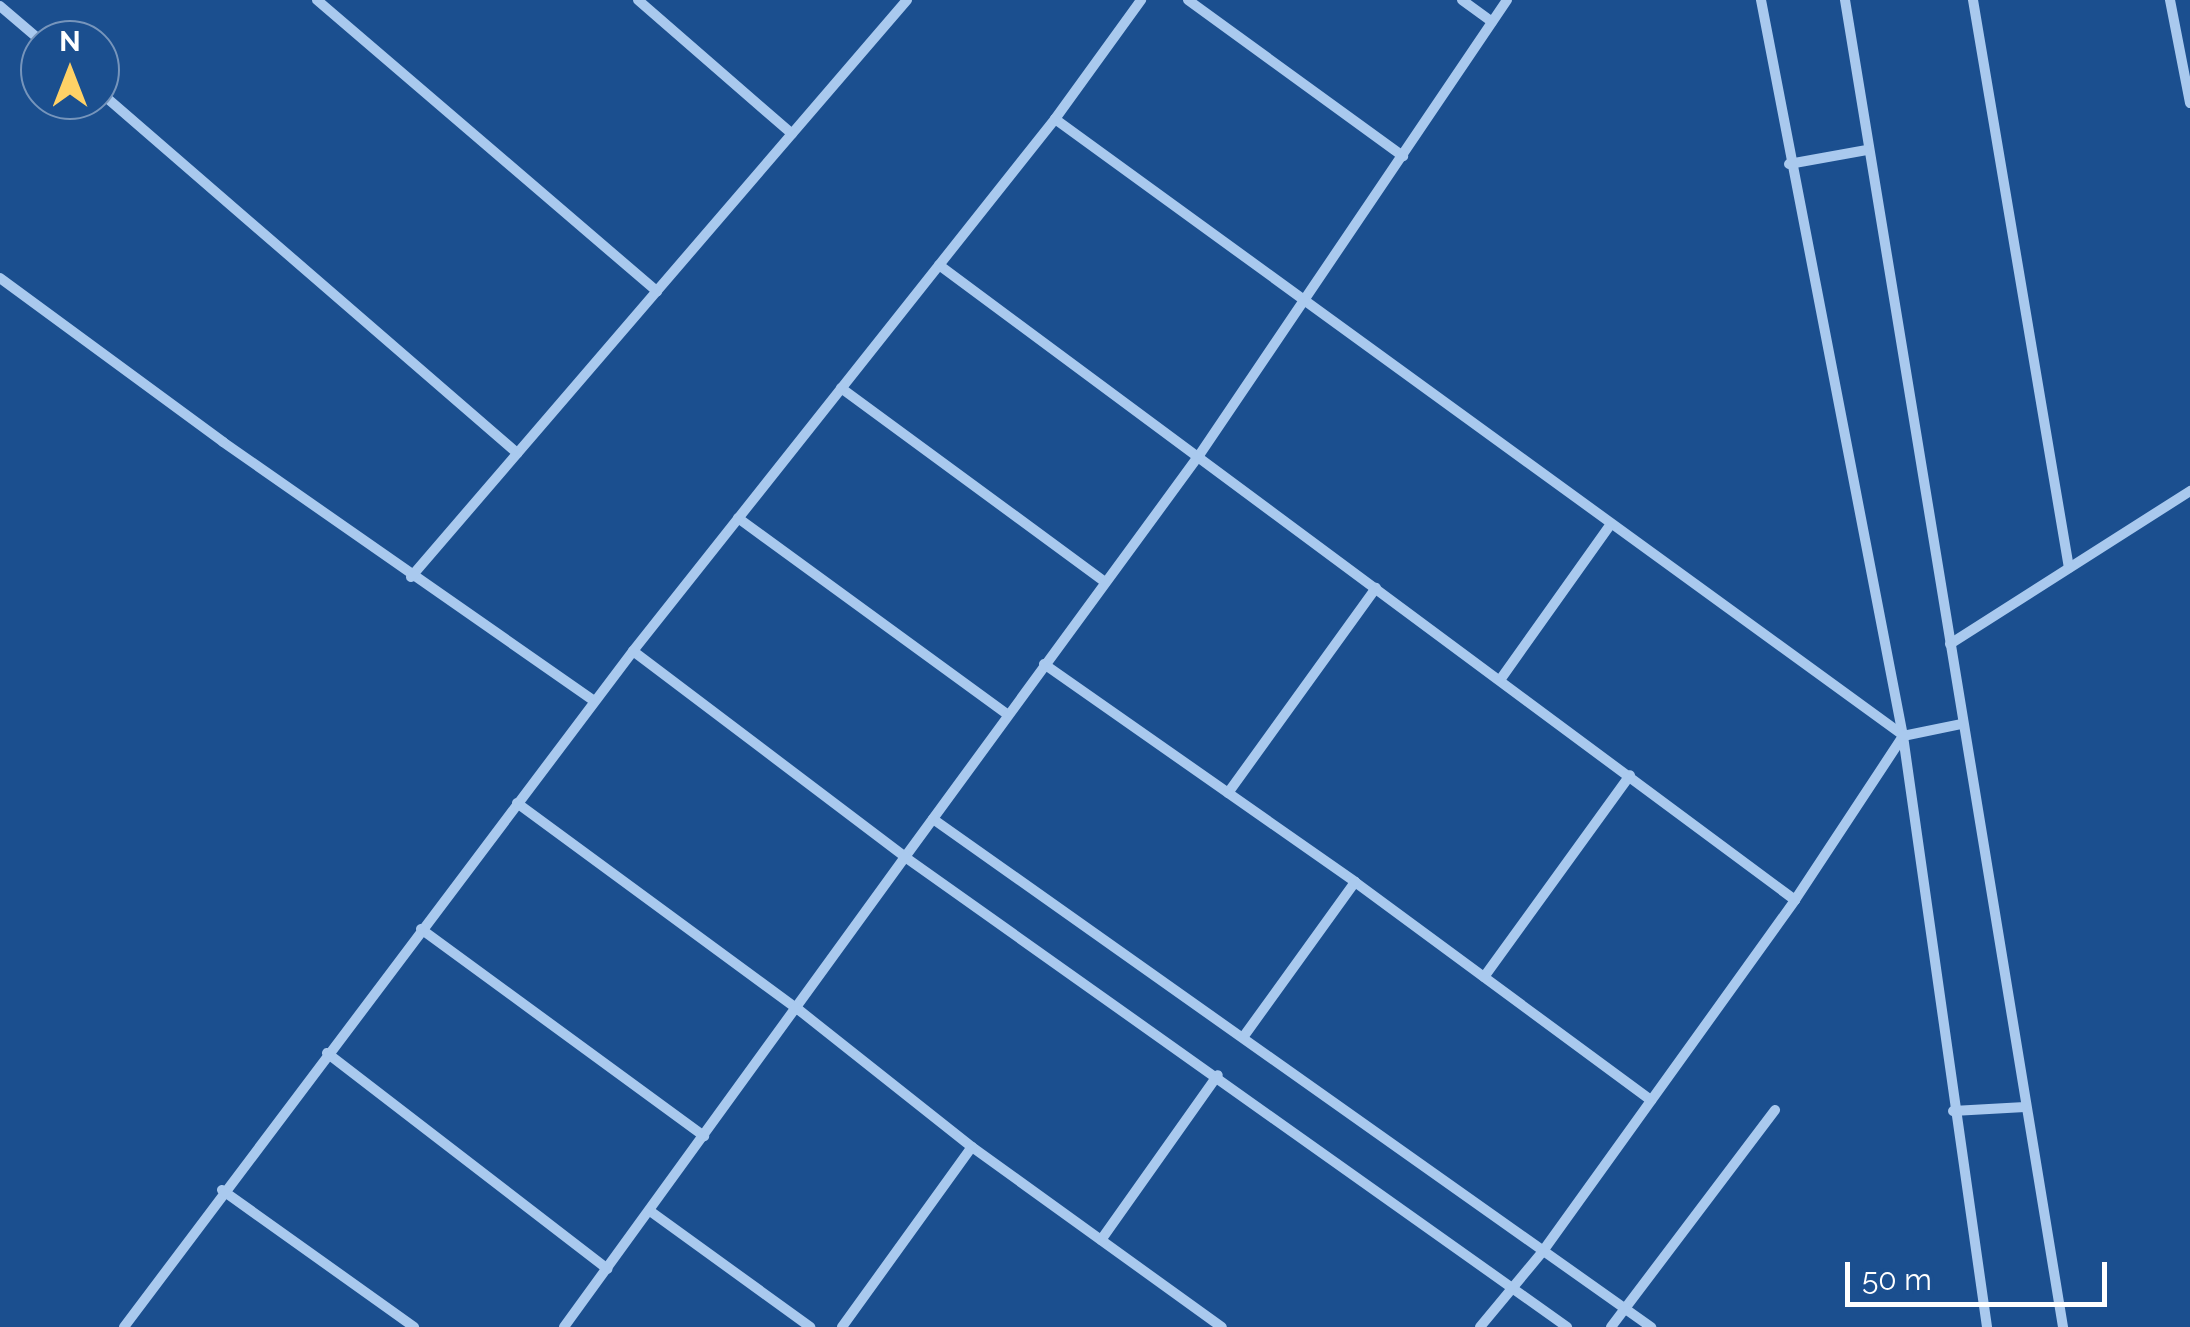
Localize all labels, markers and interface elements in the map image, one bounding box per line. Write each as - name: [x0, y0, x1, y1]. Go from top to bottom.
- north arrow: [20, 20, 120, 120]
- text: N: [59, 25, 81, 58]
- scale bar: [1850, 1242, 2112, 1304]
- text: 50 m: [1862, 1262, 1932, 1297]

